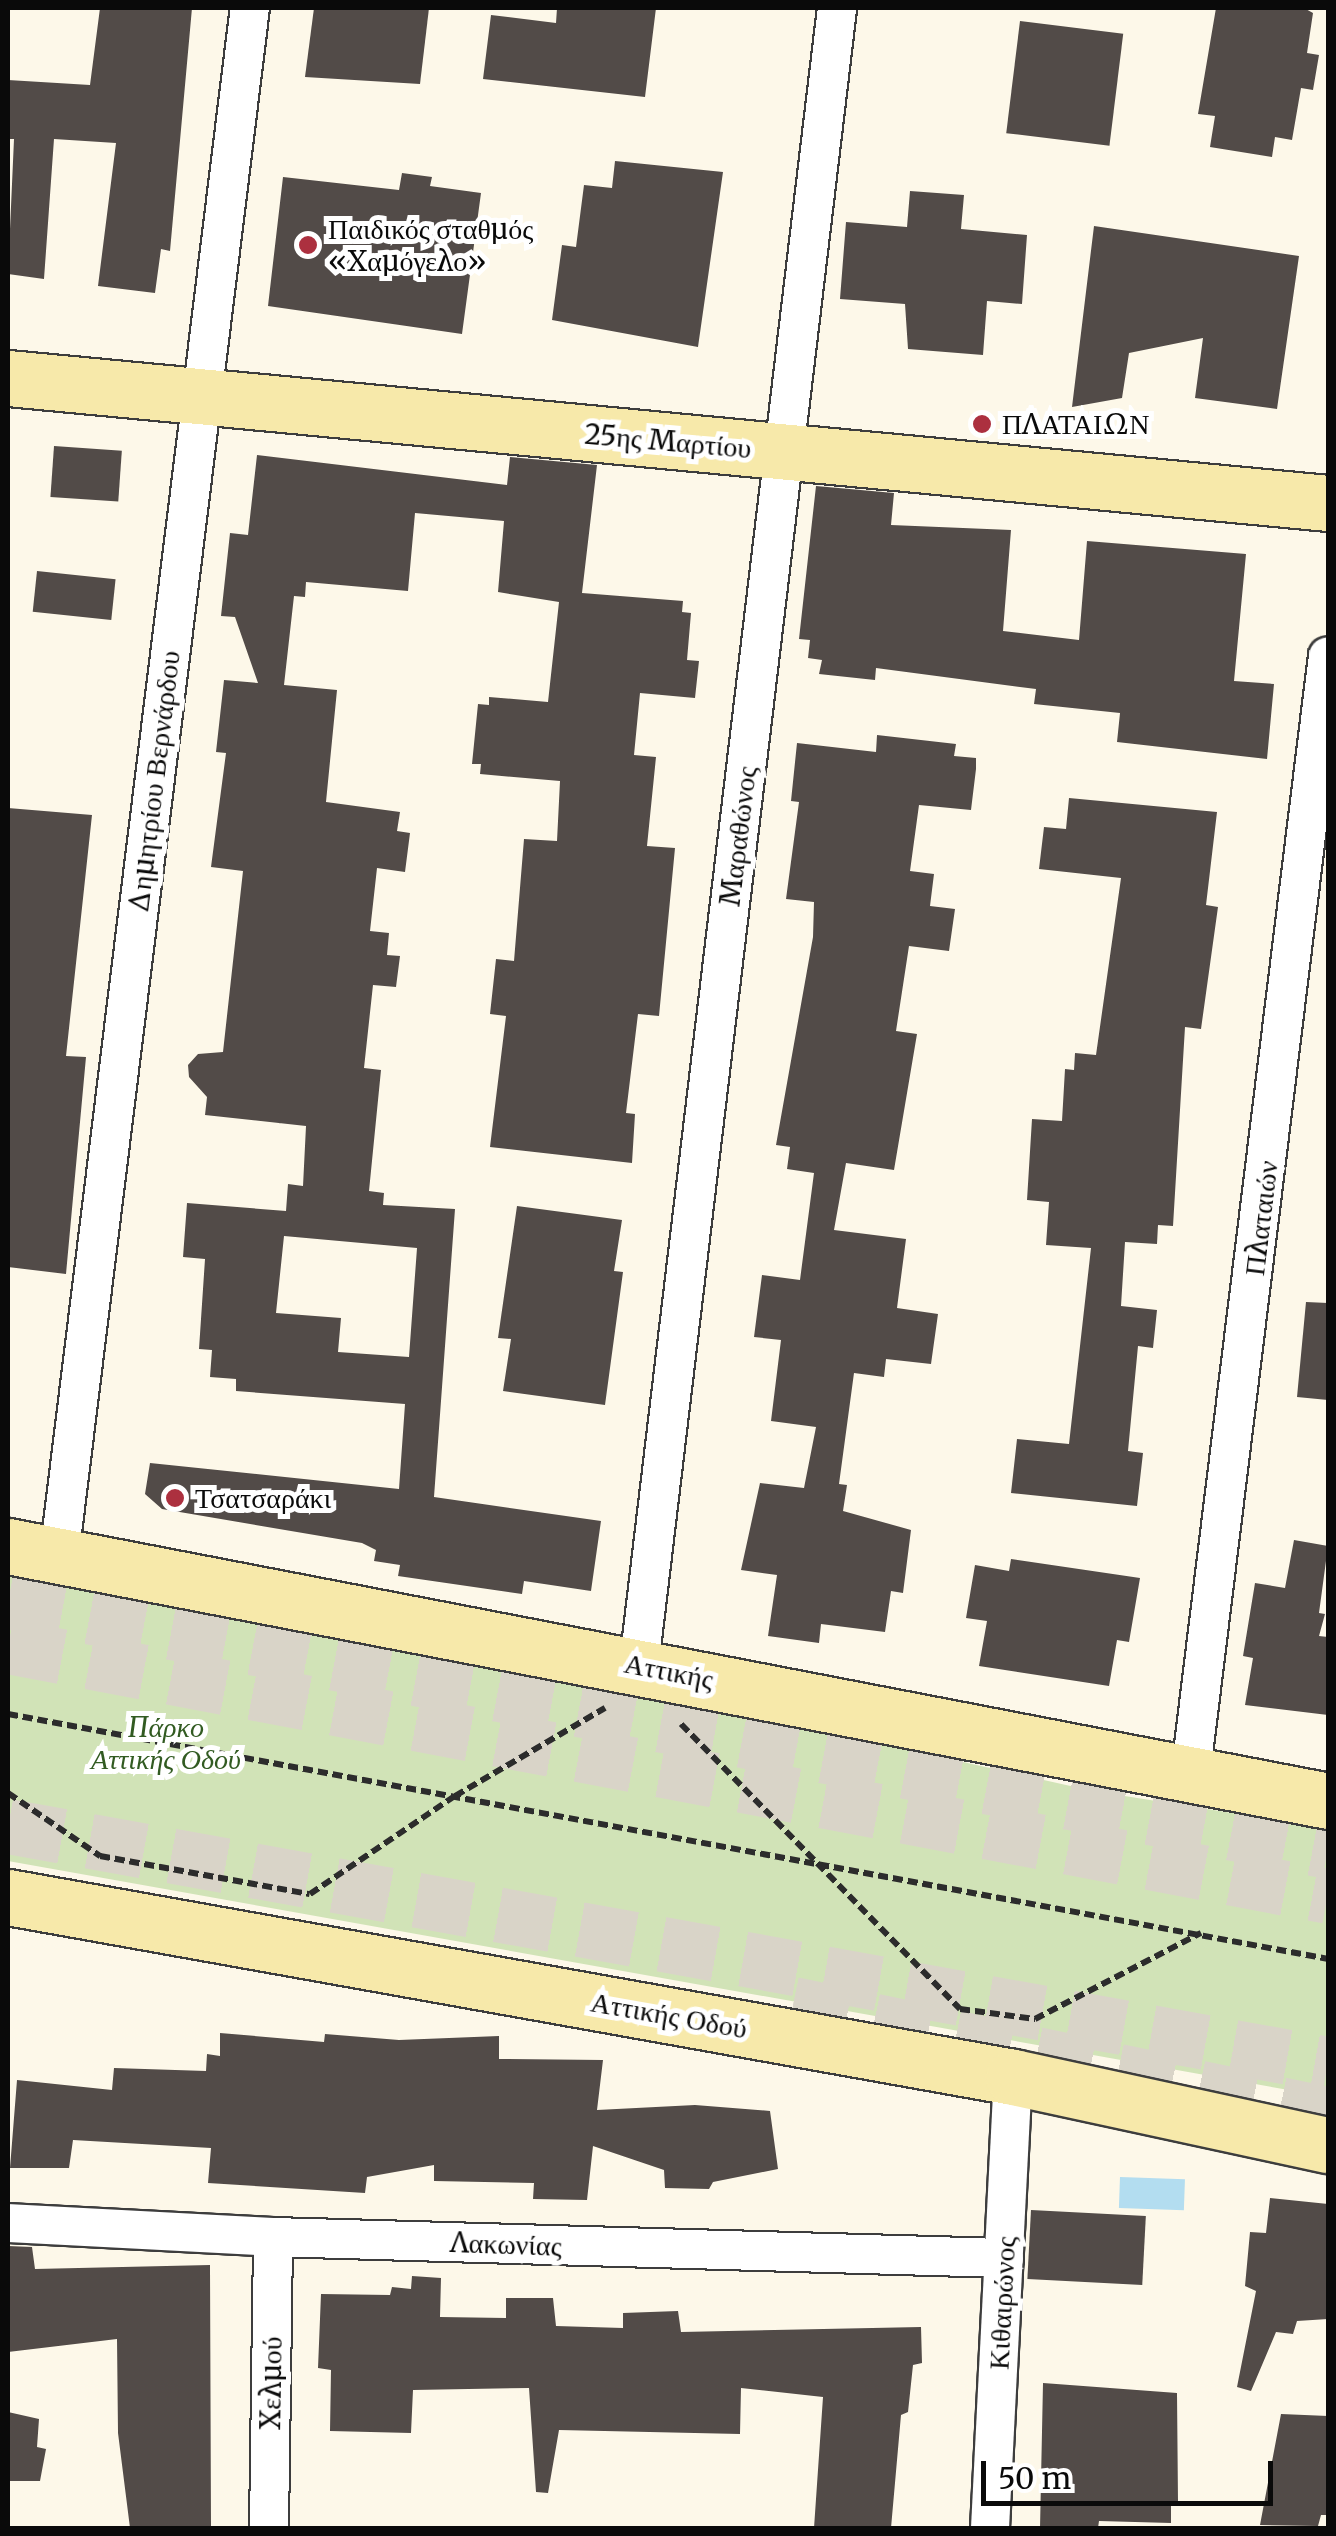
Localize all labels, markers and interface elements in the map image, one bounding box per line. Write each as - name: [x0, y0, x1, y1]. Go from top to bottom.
- place label: Παιδικός σταθμός «Χαμόγελο»: [328, 212, 533, 278]
- marker: Παιδικός σταθμός «Χαμόγελο»: [297, 234, 319, 256]
- place label: ΠΛΑΤΑΙΩΝ: [1002, 407, 1150, 441]
- marker: ΠΛΑΤΑΙΩΝ: [971, 413, 993, 435]
- street label: 25ης Μαρτίου: [583, 417, 753, 465]
- street label: Δημητρίου Βερνάρδου: [121, 649, 187, 915]
- street label: Μαραθώνος: [713, 764, 763, 908]
- street label: Πλαταιών: [1237, 1159, 1285, 1277]
- place label: Τσατσαράκι: [195, 1481, 331, 1515]
- marker: Τσατσαράκι: [164, 1487, 186, 1509]
- street label: Αττικής: [622, 1646, 716, 1696]
- park label: Πάρκο Αττικής Οδού: [91, 1710, 241, 1776]
- street label: Αττικής Οδού: [588, 1985, 750, 2045]
- street label: Λακωνίας: [450, 2225, 562, 2263]
- street label: Κιθαιρώνος: [982, 2235, 1022, 2371]
- street label: Χελμού: [253, 2336, 289, 2430]
- scale bar: [986, 2441, 1278, 2503]
- text: 50 m: [998, 2459, 1071, 2497]

